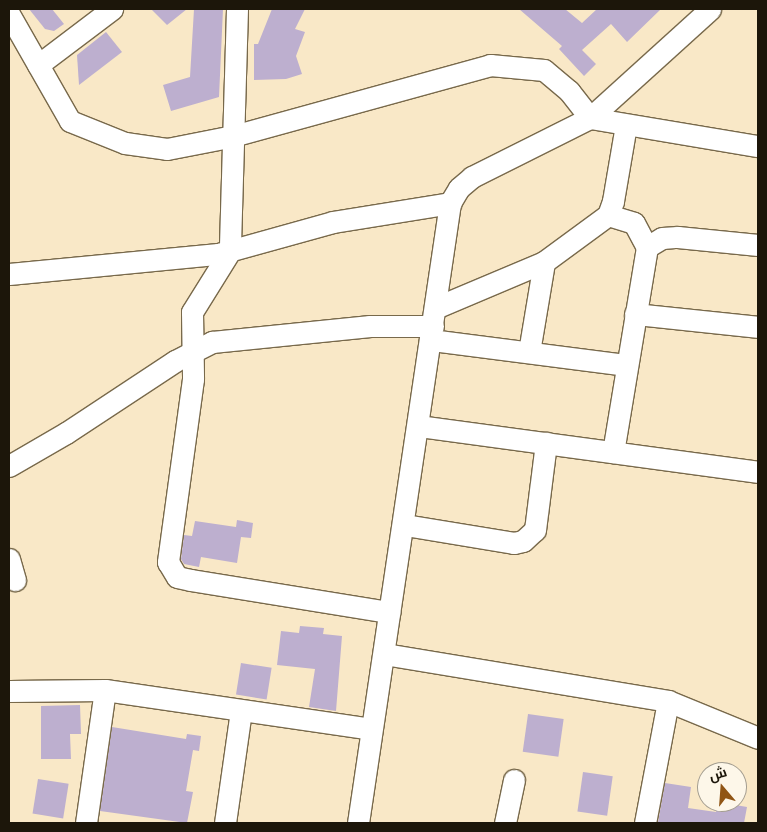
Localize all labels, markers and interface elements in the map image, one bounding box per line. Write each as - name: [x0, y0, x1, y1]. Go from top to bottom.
- north arrow: [697, 762, 747, 812]
- text: ش: [706, 762, 729, 784]

